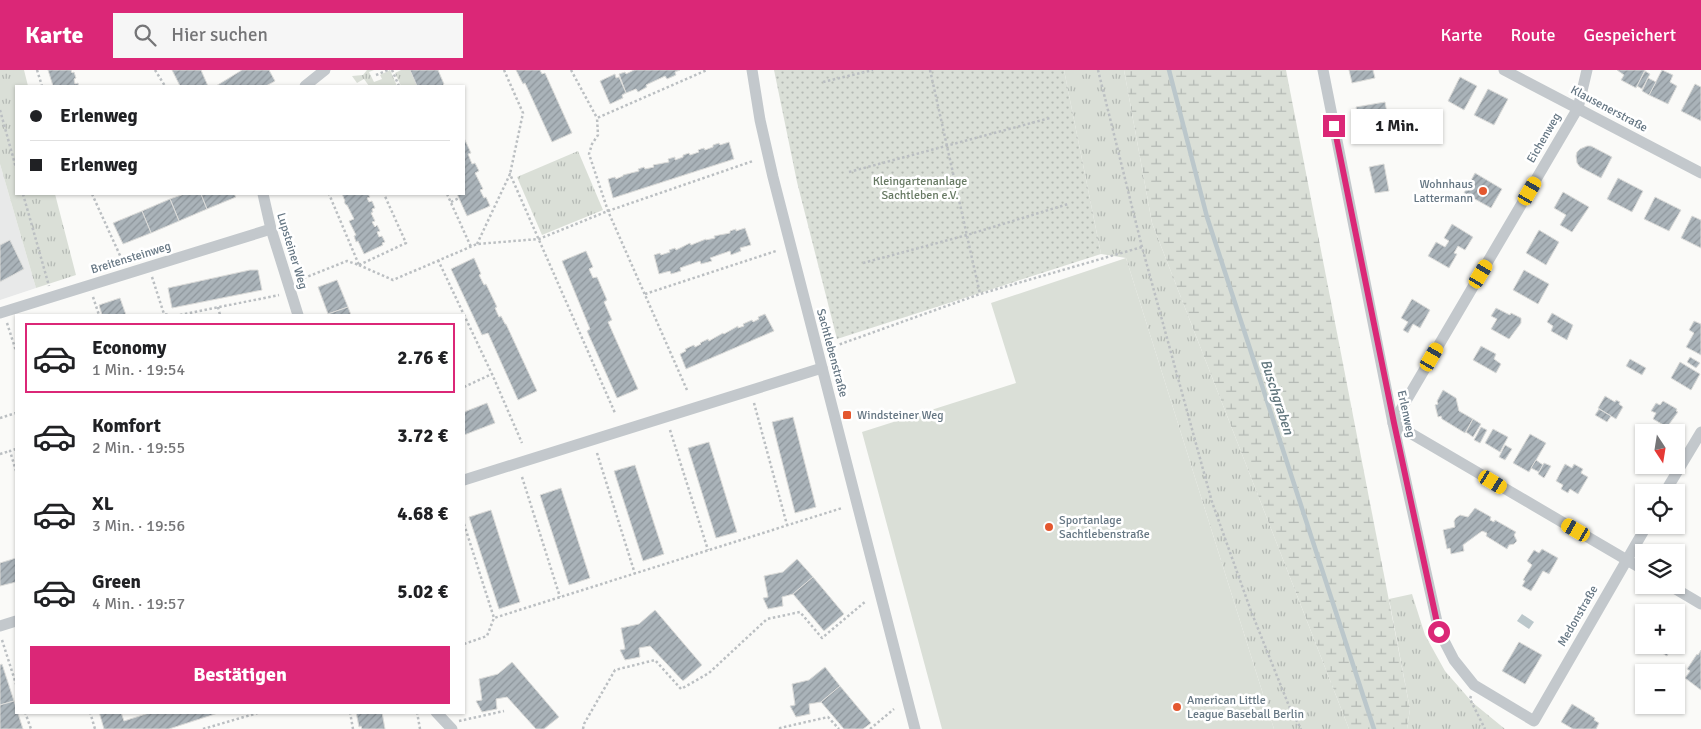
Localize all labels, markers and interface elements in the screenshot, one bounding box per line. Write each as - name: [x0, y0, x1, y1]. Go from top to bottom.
- search box: [113, 13, 463, 58]
- text: Karte: [25, 20, 83, 50]
- icon: search: [131, 21, 159, 49]
- text: Hier suchen: [171, 23, 268, 47]
- text: Karte: [1441, 24, 1483, 46]
- text: Route: [1511, 24, 1556, 46]
- text: Gespeichert: [1584, 24, 1676, 46]
- street label: Klausenerstraße: [1568, 82, 1650, 136]
- text: Erlenweg: [60, 104, 138, 128]
- callout: 1 Min.: [1352, 108, 1444, 144]
- street label: Eichenweg: [1524, 110, 1564, 166]
- route end: [1323, 115, 1345, 137]
- text: 1 Min.: [1375, 116, 1419, 136]
- text: Erlenweg: [60, 153, 138, 177]
- park label: Kleingartenanlage Sachtleben e.V.: [873, 174, 967, 203]
- car: [1516, 174, 1543, 208]
- place label: Wohnhaus Lattermann: [1413, 177, 1473, 206]
- marker: Wohnhaus Lattermann: [1477, 185, 1489, 197]
- street label: Lupsteiner Weg: [273, 211, 311, 291]
- street label: Breitensteinweg: [89, 239, 173, 277]
- car: [1466, 257, 1495, 291]
- street label: Sachtlebenstraße: [813, 307, 851, 399]
- icon: car: [32, 336, 77, 381]
- text: Economy: [92, 336, 166, 360]
- car: [1418, 340, 1445, 374]
- text: 2.76 €: [397, 346, 448, 370]
- water label: Buschgraben: [1257, 357, 1297, 437]
- text: 1 Min. · 19:54: [92, 360, 185, 380]
- street label: Erlenweg: [1394, 389, 1418, 439]
- place label: Windsteiner Weg: [857, 408, 944, 423]
- marker: Windsteiner Weg: [841, 409, 853, 421]
- icon: car: [32, 414, 77, 459]
- text: Komfort: [92, 414, 161, 438]
- text: 3.72 €: [397, 424, 448, 448]
- north arrow: [1635, 424, 1685, 474]
- map controls: [1635, 424, 1685, 714]
- text: 2 Min. · 19:55: [92, 438, 185, 458]
- car: [1476, 468, 1509, 496]
- button: locate: [1635, 484, 1685, 534]
- icon: car: [32, 492, 77, 537]
- text: XL: [92, 492, 114, 516]
- text: 4.68 €: [397, 502, 448, 526]
- place label: Sportanlage Sachtlebenstraße: [1059, 513, 1150, 542]
- text: 3 Min. · 19:56: [92, 516, 185, 536]
- car: [1559, 516, 1592, 544]
- marker: Sportanlage Sachtlebenstraße: [1043, 521, 1055, 533]
- button: layers: [1635, 544, 1685, 594]
- icon: car: [32, 570, 77, 615]
- text: Green: [92, 570, 141, 594]
- text: 5.02 €: [397, 580, 448, 604]
- street label: Medonstraße: [1554, 583, 1602, 649]
- text: 4 Min. · 19:57: [92, 594, 185, 614]
- button: +: [1635, 604, 1685, 654]
- route start: [1428, 621, 1450, 643]
- button: Bestätigen: [30, 646, 450, 704]
- button: −: [1635, 664, 1685, 714]
- place label: American Little League Baseball Berlin: [1187, 693, 1304, 722]
- marker: American Little League Baseball Berlin: [1171, 701, 1183, 713]

